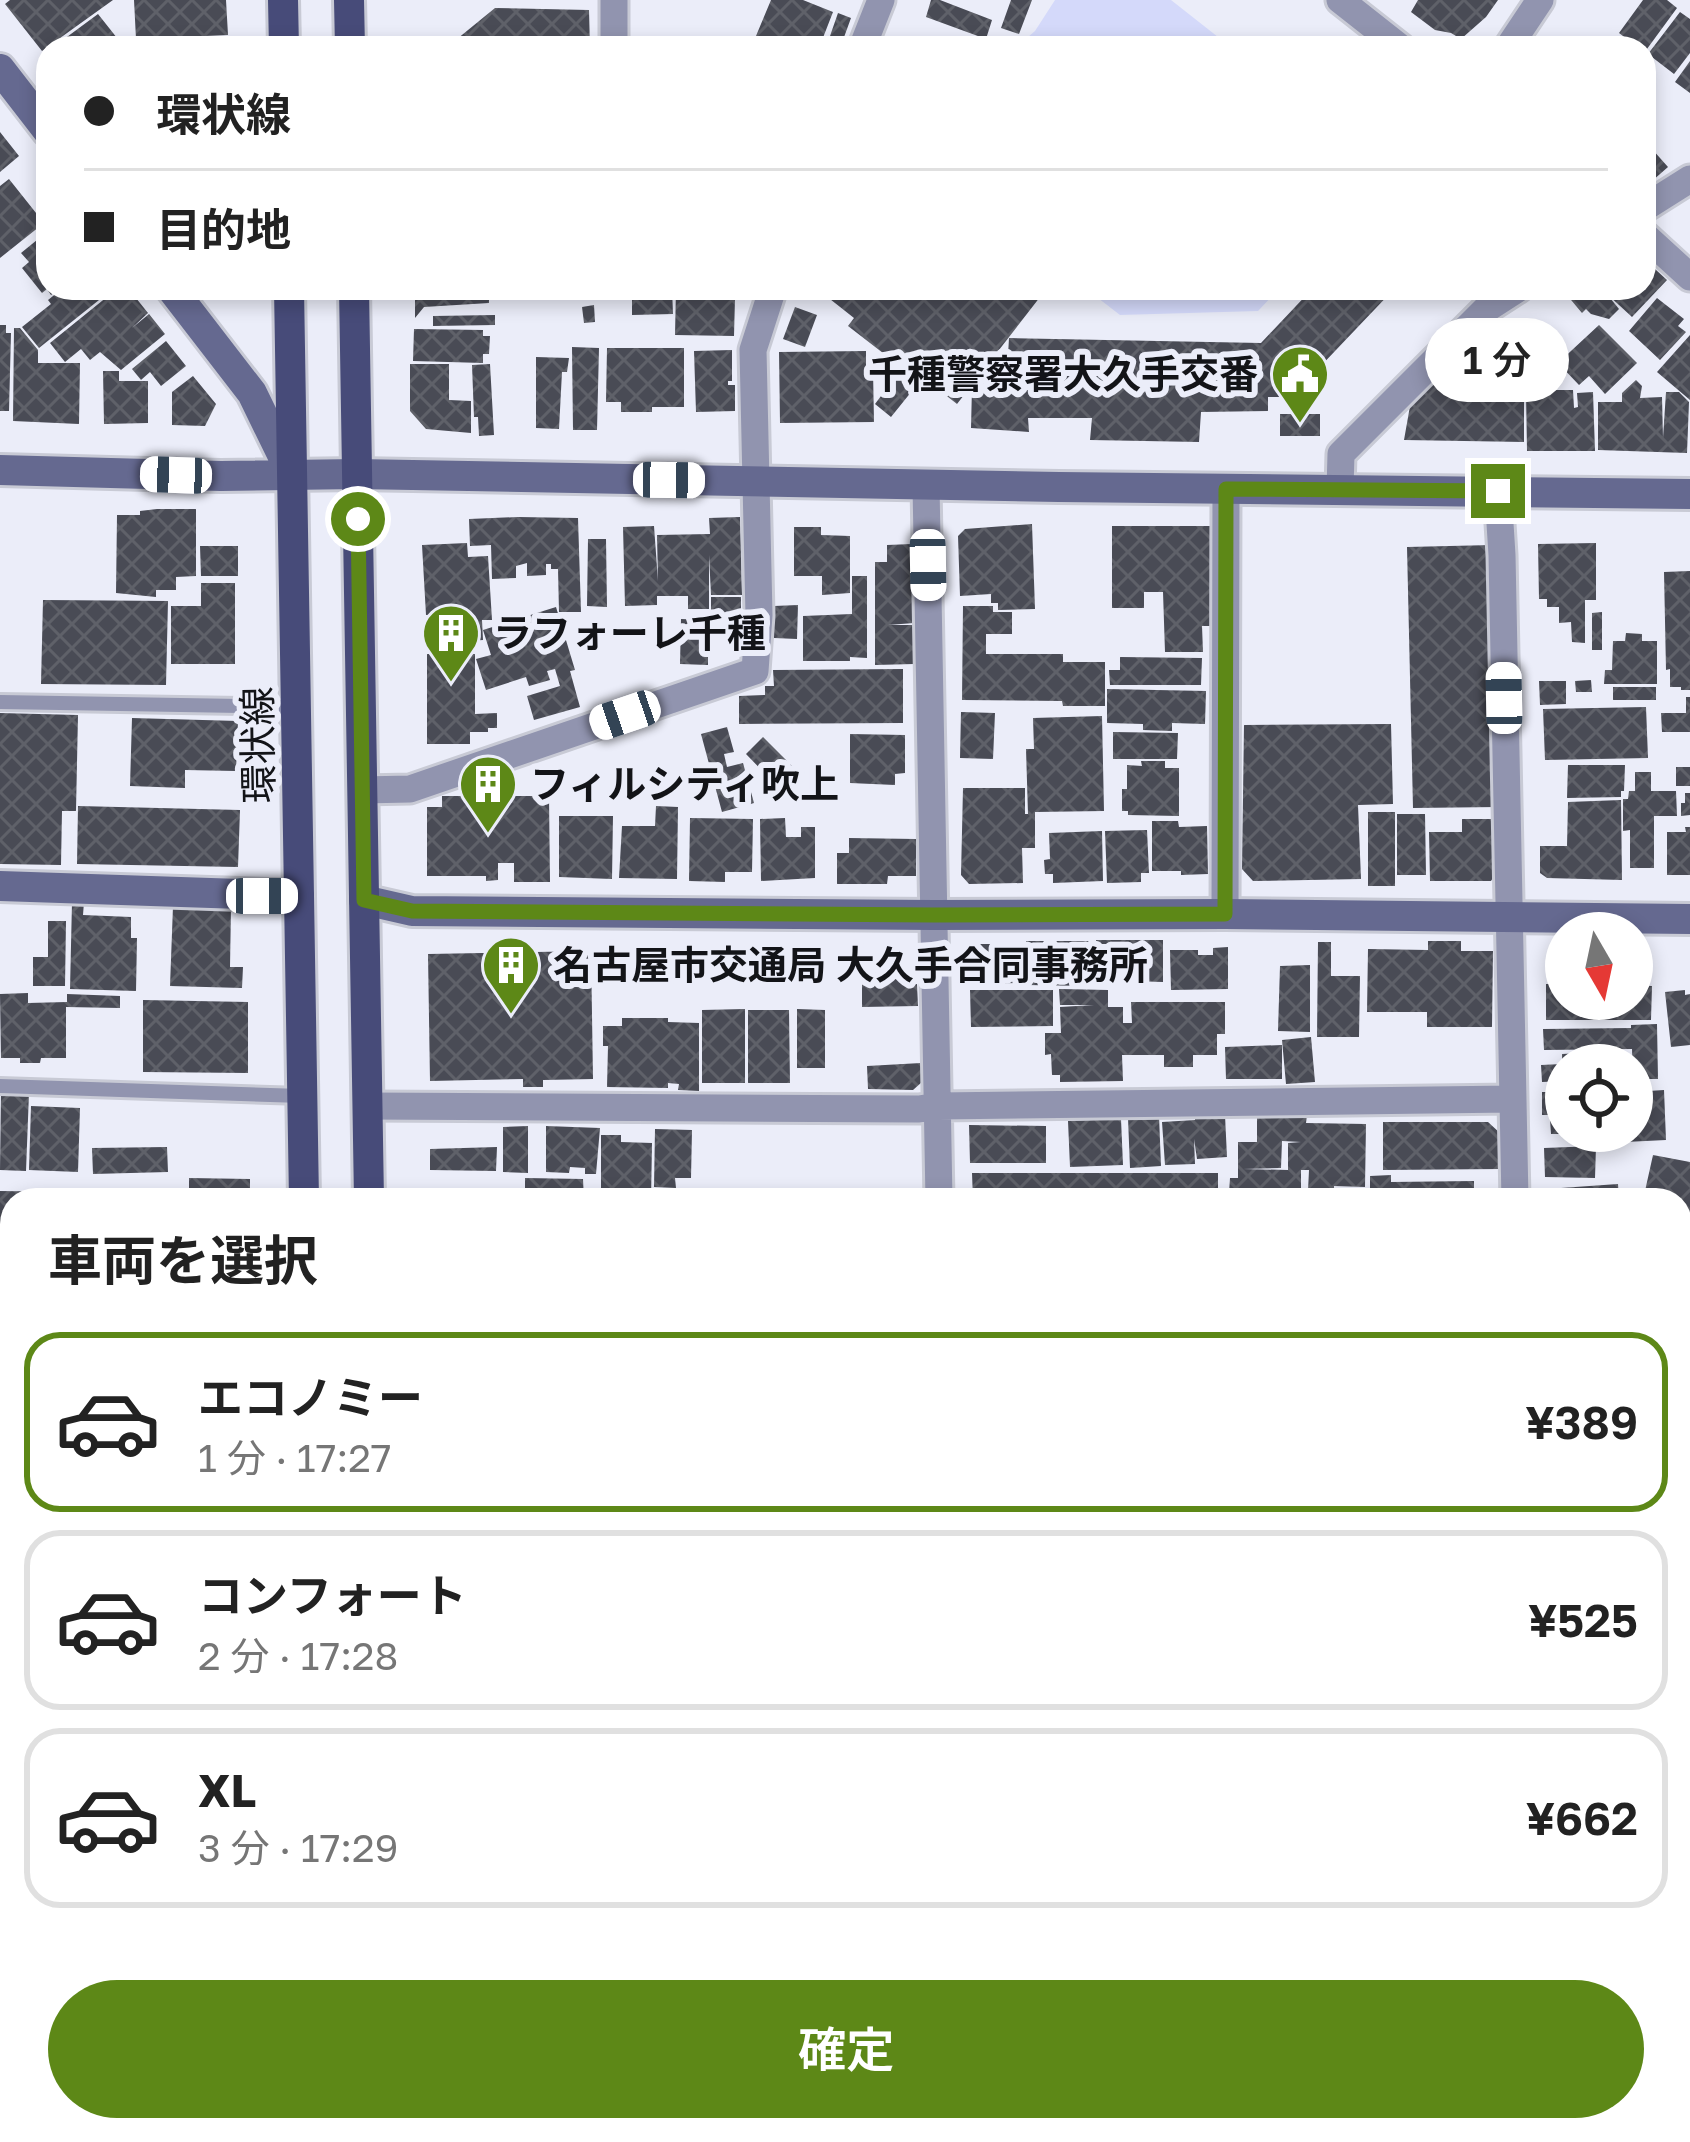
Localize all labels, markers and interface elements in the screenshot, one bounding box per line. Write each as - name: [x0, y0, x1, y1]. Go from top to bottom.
- text: 環状線: [156, 87, 291, 141]
- text: 目的地: [156, 202, 291, 256]
- callout: 1 分: [1426, 317, 1570, 401]
- text: 1 分: [1463, 336, 1531, 383]
- public building icon: 千種警察署大久手交番: [1269, 343, 1331, 425]
- place label: 千種警察署大久手交番: [868, 350, 1258, 397]
- car: [139, 456, 213, 494]
- car: [633, 461, 705, 499]
- route end: [1471, 464, 1525, 518]
- route start: [331, 492, 385, 546]
- car: [909, 529, 947, 601]
- building icon: ラフォーレ千種: [420, 602, 482, 684]
- place label: ラフォーレ千種: [493, 609, 766, 656]
- car: [1485, 662, 1523, 734]
- street label: 環状線: [233, 686, 282, 804]
- car: [585, 686, 665, 744]
- building icon: フィルシティ吹上: [457, 753, 519, 835]
- place label: フィルシティ吹上: [530, 760, 839, 807]
- car: [226, 878, 298, 914]
- north arrow: [1545, 912, 1653, 1020]
- map controls: [1545, 912, 1653, 1152]
- building icon: 名古屋市交通局 大久手合同事務所: [480, 934, 542, 1016]
- place label: 名古屋市交通局 大久手合同事務所: [553, 941, 1148, 988]
- button: locate: [1545, 1044, 1653, 1152]
- text: 車両を選択: [48, 1227, 318, 1292]
- icon: car: [54, 1368, 162, 1476]
- text: エコノミー: [198, 1370, 423, 1424]
- text: ¥389: [1525, 1395, 1638, 1449]
- text: 1 分 · 17:27: [198, 1434, 391, 1481]
- icon: car: [54, 1566, 162, 1674]
- text: コンフォート: [198, 1568, 467, 1622]
- text: ¥525: [1528, 1593, 1638, 1647]
- text: 2 分 · 17:28: [198, 1632, 398, 1679]
- text: XL: [198, 1763, 256, 1817]
- icon: car: [54, 1764, 162, 1872]
- text: ¥662: [1526, 1791, 1638, 1845]
- text: 3 分 · 17:29: [198, 1824, 398, 1871]
- button: 確定: [48, 1980, 1644, 2118]

